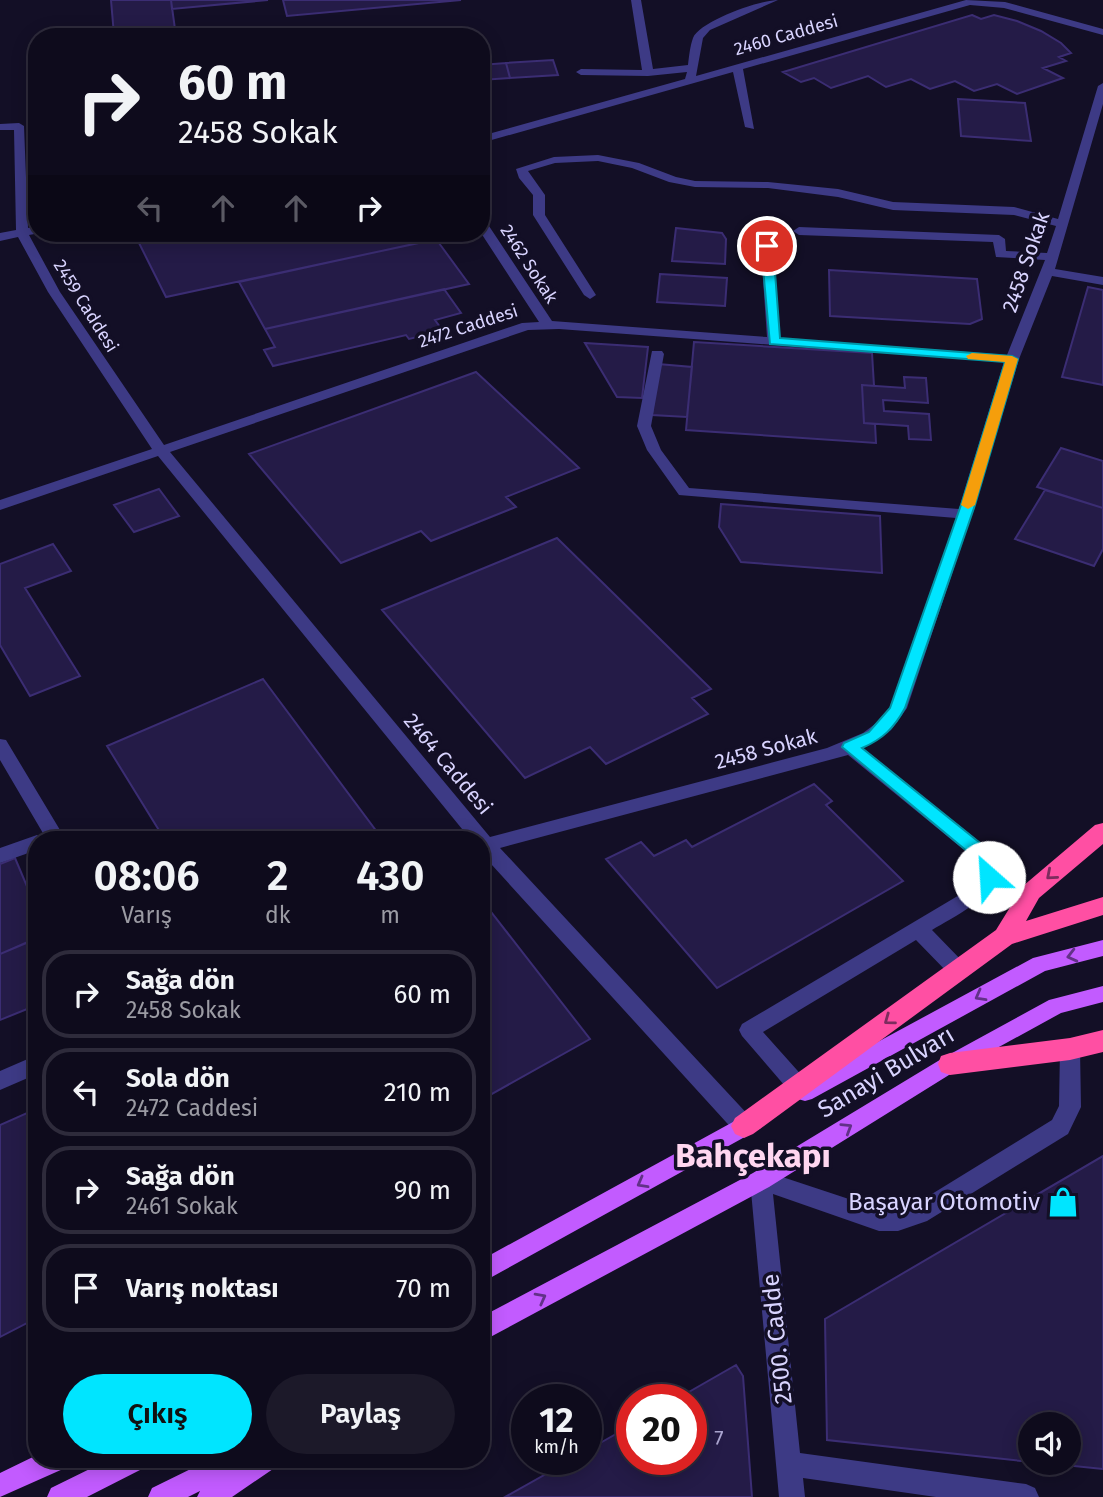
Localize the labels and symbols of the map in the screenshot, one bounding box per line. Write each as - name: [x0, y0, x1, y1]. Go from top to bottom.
- street label: 2460 Caddesi: [732, 10, 840, 60]
- street label: 2458 Sokak: [997, 208, 1055, 316]
- pin: [737, 216, 797, 276]
- street label: 2462 Sokak: [495, 221, 563, 308]
- street label: 2459 Caddesi: [49, 256, 123, 356]
- street label: 2472 Caddesi: [415, 300, 521, 352]
- street label: 2464 Caddesi: [398, 708, 498, 820]
- street label: 2458 Sokak: [712, 723, 820, 775]
- position arrow: [952, 840, 1026, 914]
- one-way arrow: [1046, 867, 1059, 879]
- one-way arrow: [1066, 948, 1078, 962]
- one-way arrow: [975, 988, 987, 1001]
- one-way arrow: [884, 1012, 897, 1024]
- street label: Sanayi Bulvarı: [813, 1020, 959, 1124]
- one-way arrow: [840, 1123, 853, 1136]
- district label: Bahçekapı: [675, 1136, 831, 1176]
- one-way arrow: [636, 1175, 649, 1188]
- shop icon: Başayar Otomotiv: [1046, 1185, 1080, 1219]
- place label: Başayar Otomotiv: [848, 1188, 1040, 1216]
- street label: 2500. Cadde: [756, 1272, 798, 1406]
- one-way arrow: [534, 1293, 547, 1306]
- speed limit sign: 20: [616, 1384, 707, 1475]
- house number: 7: [714, 1425, 724, 1451]

